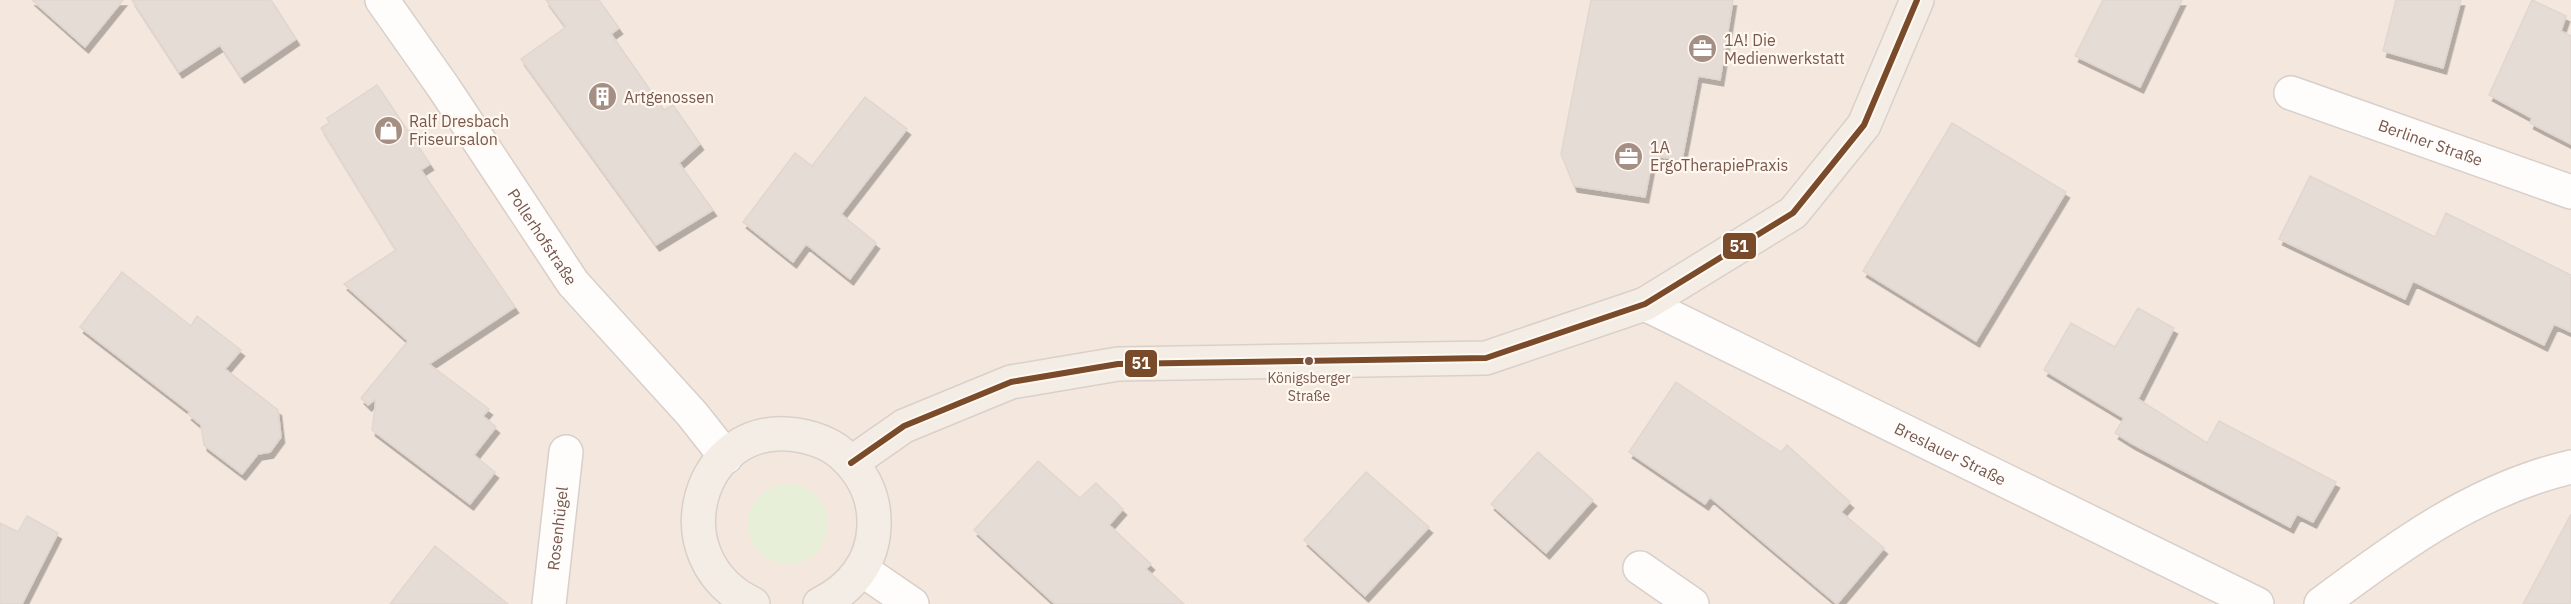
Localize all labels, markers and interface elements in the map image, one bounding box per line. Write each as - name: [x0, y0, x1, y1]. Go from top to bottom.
- place label: 1A! Die Medienwerkstatt: [1724, 30, 1845, 68]
- office icon: 1A! Die Medienwerkstatt: [1687, 33, 1719, 65]
- building icon: Artgenossen: [587, 81, 619, 113]
- place label: Artgenossen: [624, 87, 714, 107]
- place label: Ralf Dresbach Friseursalon: [409, 111, 509, 149]
- shop icon: Ralf Dresbach Friseursalon: [372, 114, 404, 146]
- street label: Berliner Straße: [2376, 115, 2486, 170]
- place label: 1A ErgoTherapiePraxis: [1650, 137, 1788, 175]
- office icon: 1A ErgoTherapiePraxis: [1613, 140, 1645, 172]
- street label: Pollerhofstraße: [503, 185, 582, 289]
- line badge: 51: [1722, 232, 1757, 260]
- text: 51: [1729, 236, 1749, 256]
- line badge: 51: [1124, 349, 1158, 378]
- text: 51: [1131, 353, 1151, 373]
- marker: Königsberger Straße: [1303, 355, 1315, 367]
- place label: Königsberger Straße: [1268, 369, 1350, 405]
- street label: Breslauer Straße: [1891, 418, 2009, 489]
- street label: Rosenhügel: [543, 485, 572, 572]

